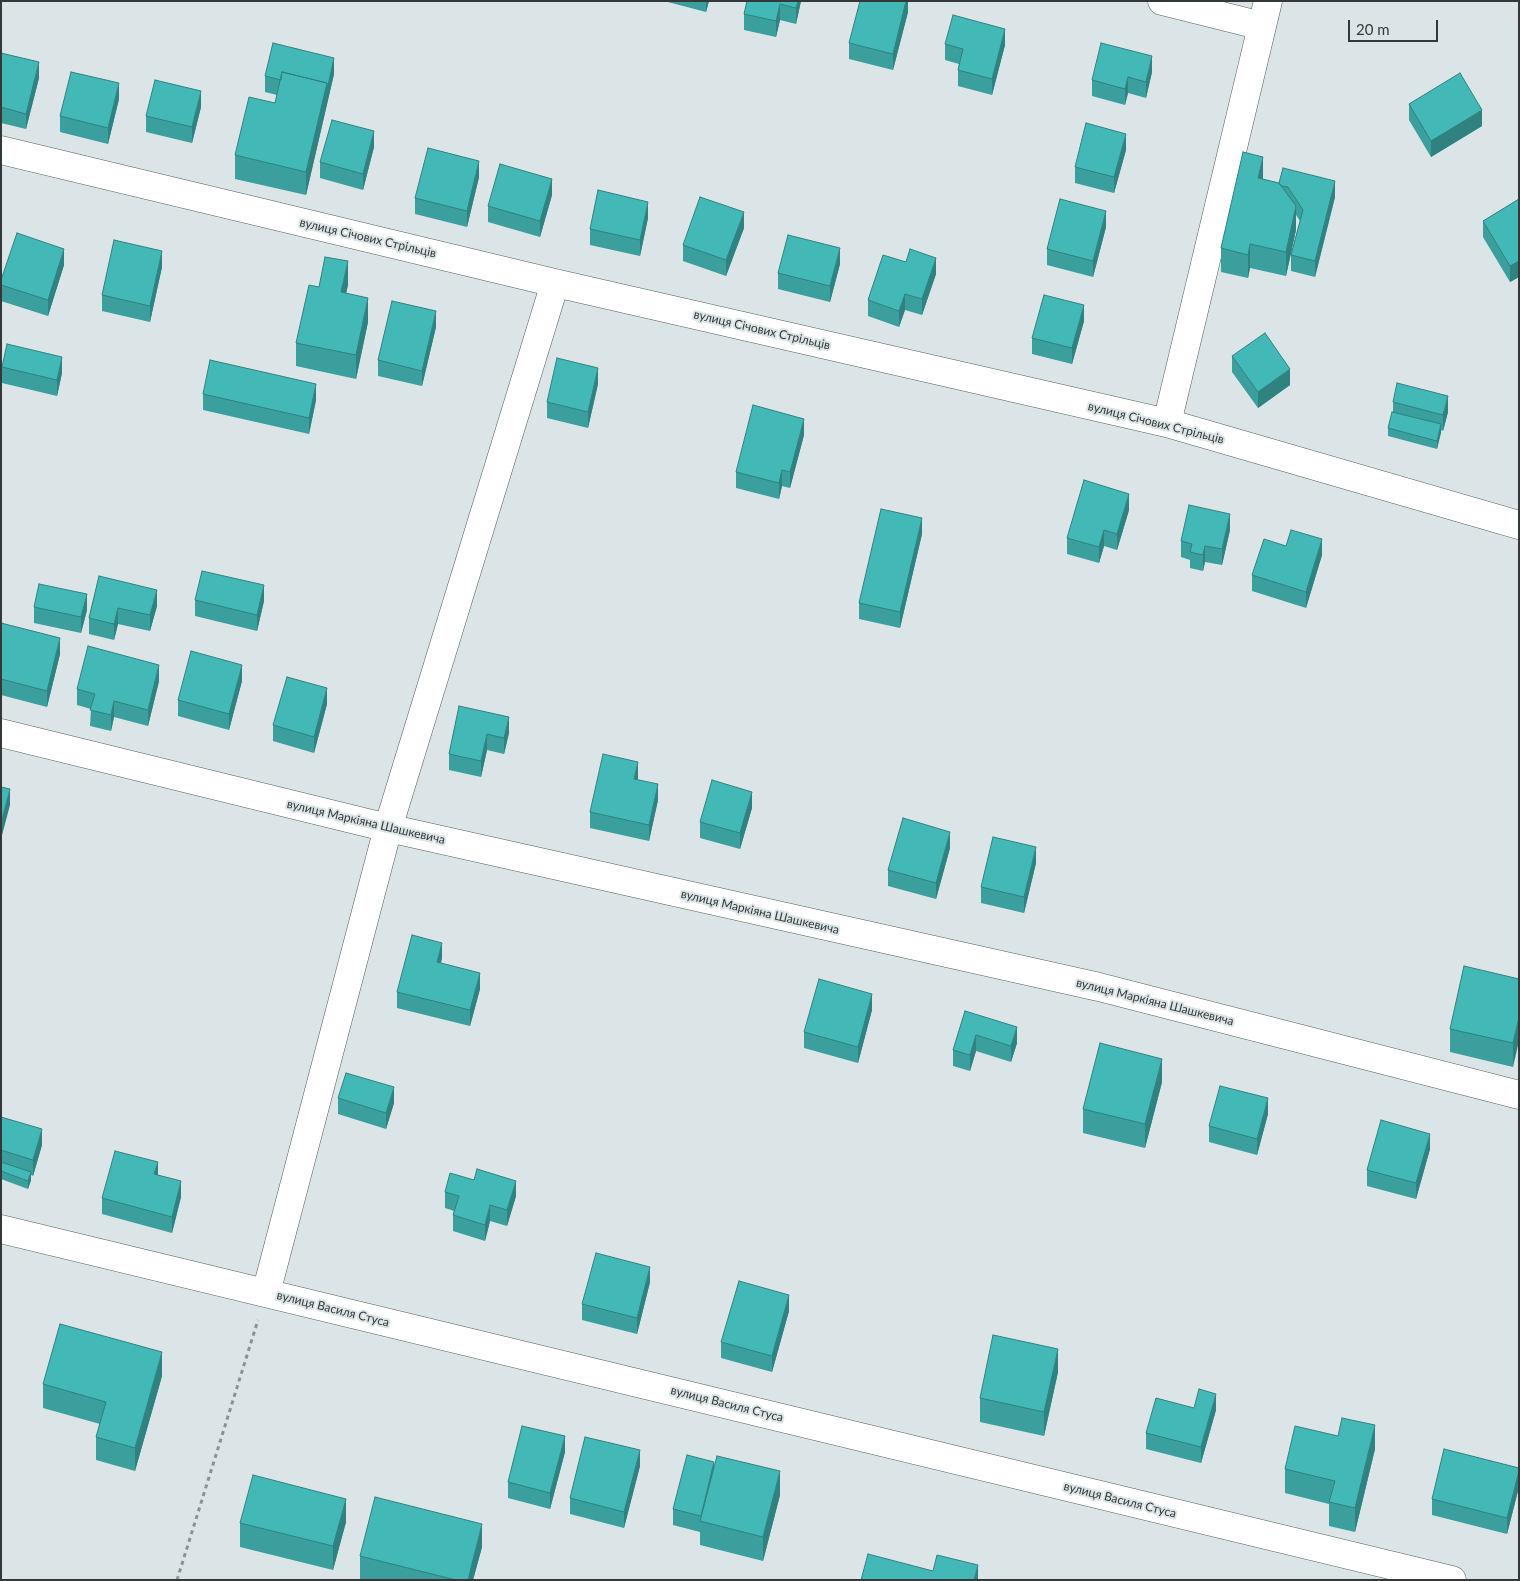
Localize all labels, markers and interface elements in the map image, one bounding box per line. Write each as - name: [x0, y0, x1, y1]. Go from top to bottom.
- scale bar: [1350, 10, 1440, 42]
- text: 20 m: [1356, 20, 1390, 38]
- street label: вулиця Січових Стрільців: [298, 215, 438, 261]
- street label: вулиця Січових Стрільців: [692, 307, 832, 353]
- street label: вулиця Січових Стрільців: [1086, 399, 1226, 447]
- street label: вулиця Маркіяна Шашкевича: [285, 797, 447, 847]
- street label: вулиця Маркіяна Шашкевича: [679, 887, 841, 937]
- street label: вулиця Маркіяна Шашкевича: [1075, 975, 1235, 1029]
- street label: вулиця Василя Стуса: [275, 1288, 391, 1330]
- street label: вулиця Василя Стуса: [669, 1383, 785, 1425]
- street label: вулиця Василя Стуса: [1062, 1479, 1178, 1521]

